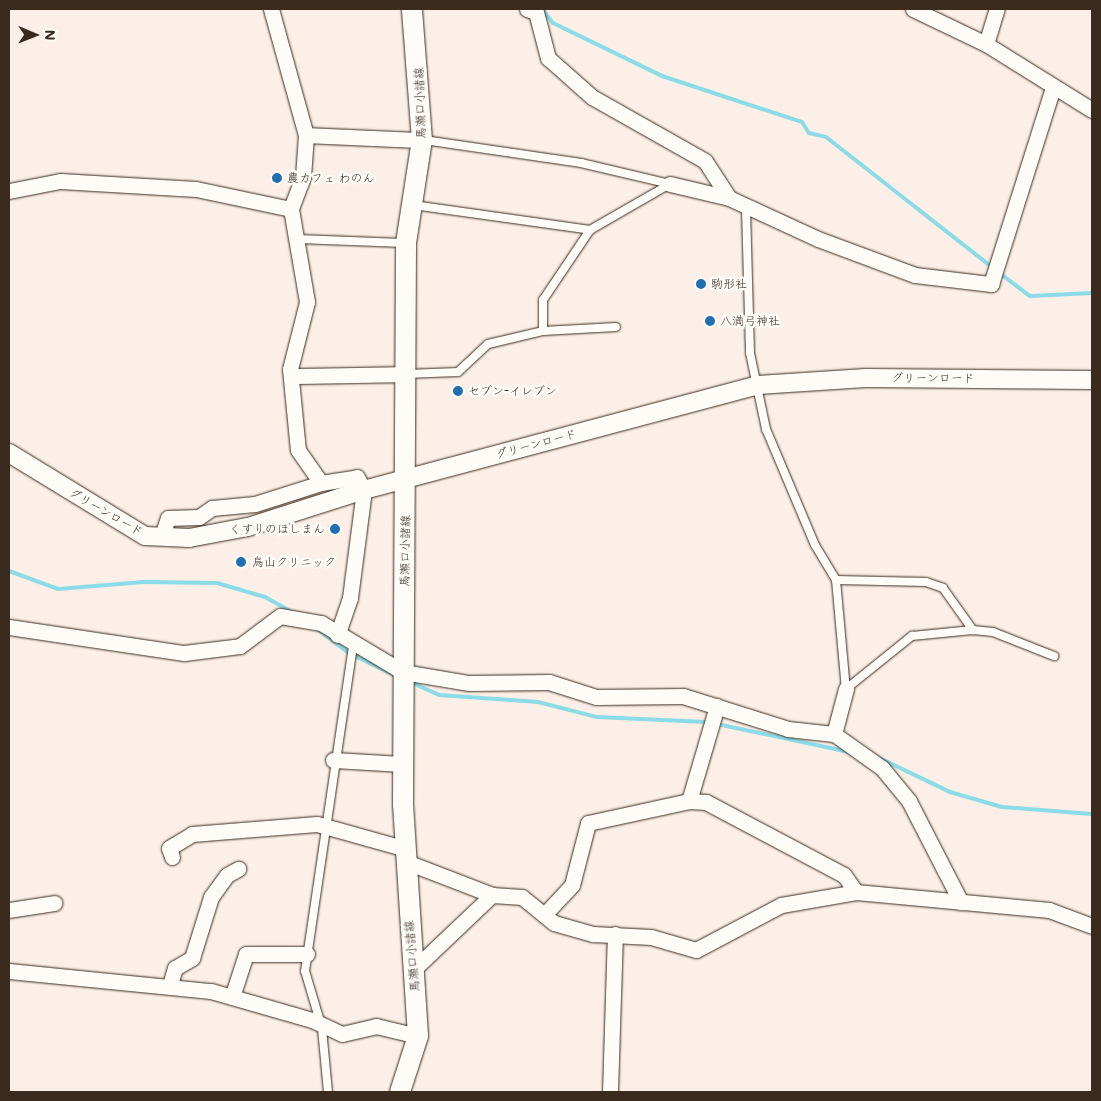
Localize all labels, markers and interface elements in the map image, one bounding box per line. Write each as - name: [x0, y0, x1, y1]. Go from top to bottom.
- north arrow: [10, 10, 60, 60]
- text: N: [41, 30, 60, 41]
- street label: 馬瀬口小諸線: [412, 67, 428, 139]
- place label: 農カフェ わのん: [287, 171, 375, 185]
- marker: 農カフェ わのん: [271, 172, 283, 184]
- place label: 駒形社: [711, 277, 747, 291]
- marker: 駒形社: [695, 278, 707, 290]
- place label: 八満弓神社: [720, 314, 780, 328]
- marker: 八満弓神社: [704, 315, 716, 327]
- street label: グリーンロード: [891, 371, 975, 385]
- place label: セブン-イレブン: [468, 384, 557, 398]
- marker: セブン-イレブン: [452, 385, 464, 397]
- street label: グリーンロード: [494, 426, 578, 462]
- street label: グリーンロード: [66, 485, 146, 539]
- street label: 馬瀬口小諸線: [397, 515, 413, 587]
- place label: くすりのほしまん: [229, 522, 325, 536]
- marker: くすりのほしまん: [329, 523, 341, 535]
- marker: 烏山クリニック: [234, 555, 248, 569]
- place label: 烏山クリニック: [252, 555, 336, 569]
- street label: 馬瀬口小諸線: [402, 920, 422, 992]

